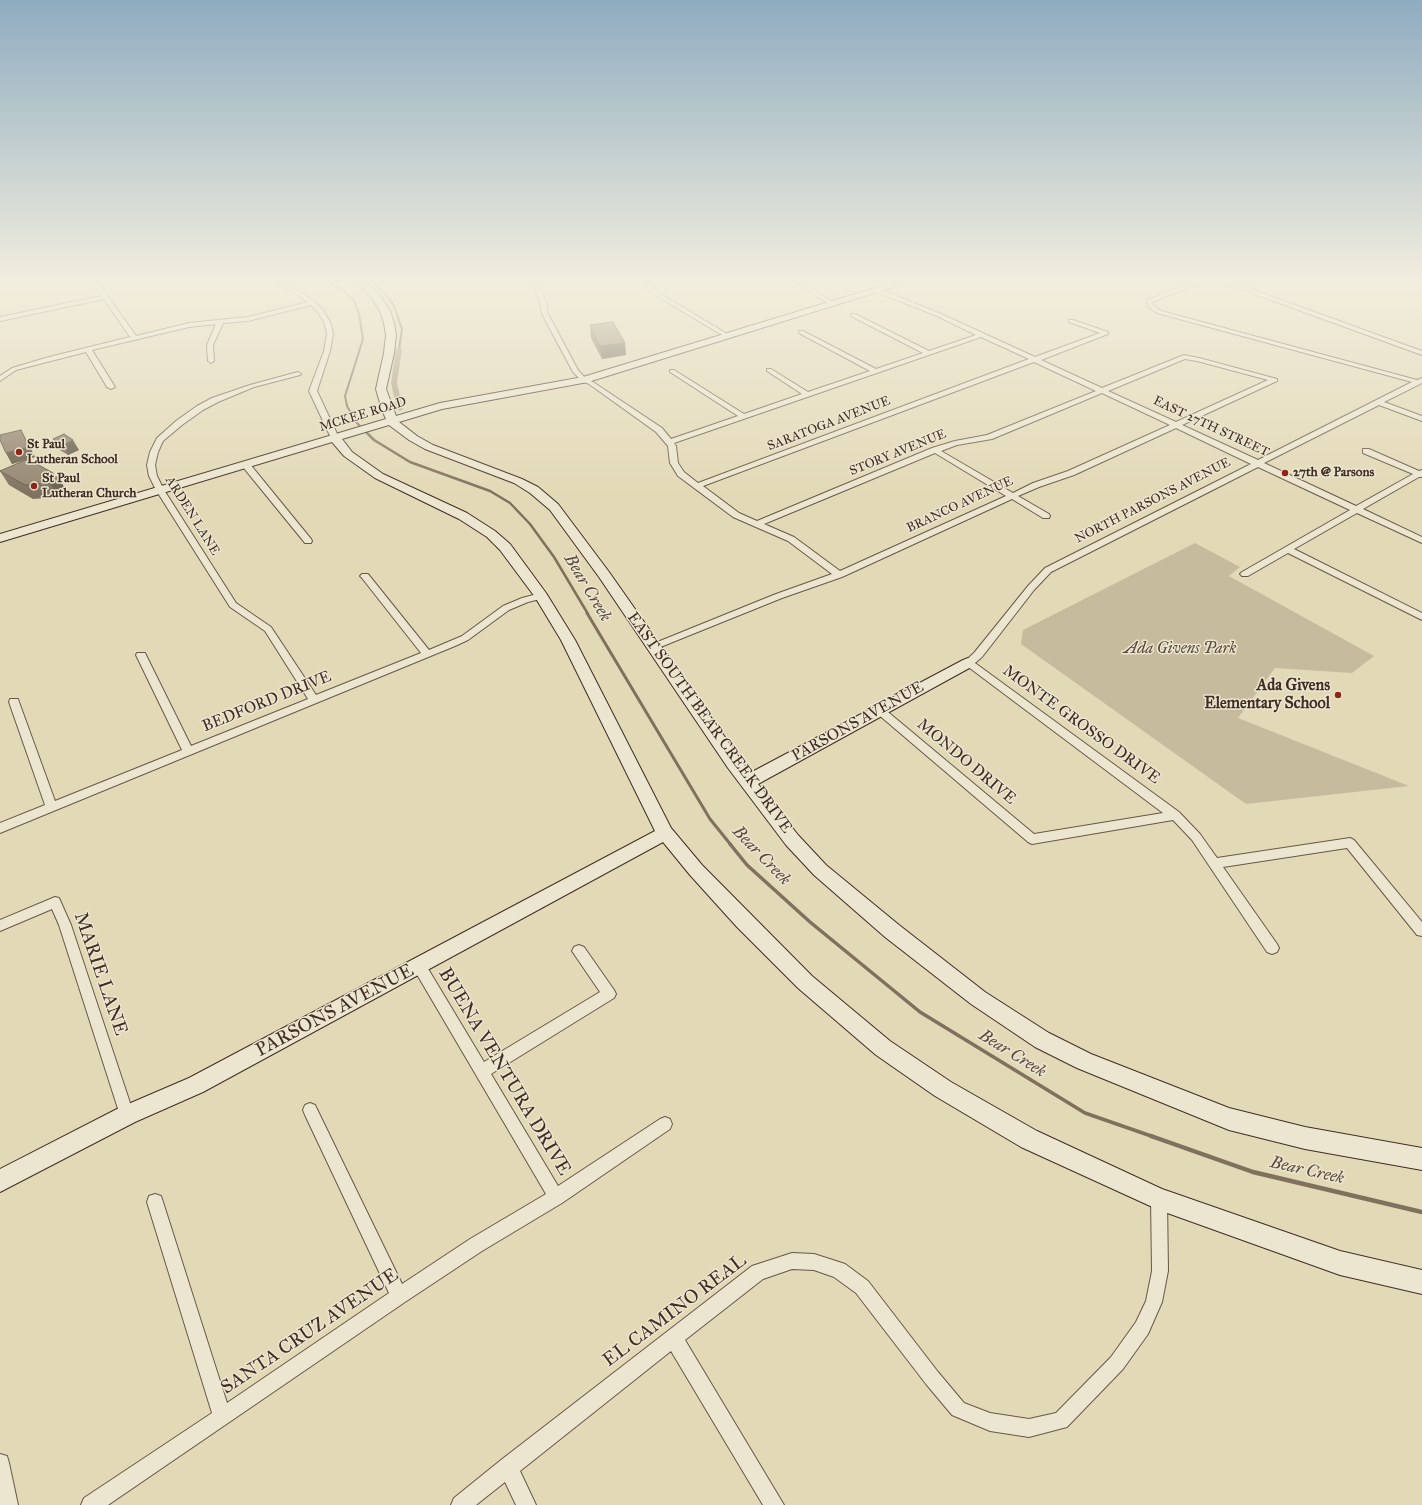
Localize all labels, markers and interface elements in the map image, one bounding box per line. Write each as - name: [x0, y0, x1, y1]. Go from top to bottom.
- street label: SARATOGA AVENUE: [765, 393, 893, 455]
- street label: EAST 27TH STREET: [1150, 393, 1272, 461]
- street label: MCKEE ROAD: [317, 394, 409, 436]
- street label: STORY AVENUE: [847, 427, 949, 479]
- place label: St Paul Lutheran School: [27, 437, 118, 468]
- marker: St Paul Lutheran School: [14, 447, 24, 457]
- street label: NORTH PARSONS AVENUE: [1073, 455, 1233, 547]
- place label: 27th @ Parsons: [1293, 465, 1374, 481]
- marker: 27th @ Parsons: [1280, 468, 1290, 478]
- place label: St Paul Lutheran Church: [42, 471, 136, 502]
- street label: BRANCO AVENUE: [904, 473, 1016, 537]
- street label: ARDEN LANE: [161, 474, 223, 558]
- marker: St Paul Lutheran Church: [29, 481, 39, 491]
- water label: Bear Creek: [559, 551, 615, 625]
- street label: EAST SOUTH BEAR CREEK DRIVE: [622, 609, 796, 837]
- park label: Ada Givens Park: [1124, 639, 1236, 659]
- street label: MONTE GROSSO DRIVE: [999, 661, 1163, 789]
- street label: BEDFORD DRIVE: [200, 667, 334, 737]
- place label: Ada Givens Elementary School: [1204, 676, 1330, 714]
- street label: PARSONS AVENUE: [789, 678, 927, 766]
- marker: Ada Givens Elementary School: [1333, 690, 1343, 700]
- street label: MONDO DRIVE: [913, 715, 1019, 809]
- water label: Bear Creek: [728, 822, 794, 890]
- street label: MARIE LANE: [68, 909, 132, 1039]
- street label: PARSONS AVENUE: [252, 960, 418, 1062]
- street label: BUENA VENTURA DRIVE: [433, 964, 575, 1180]
- water label: Bear Creek: [975, 1025, 1049, 1083]
- water label: Bear Creek: [1268, 1153, 1346, 1189]
- street label: EL CAMINO REAL: [599, 1250, 751, 1372]
- street label: SANTA CRUZ AVENUE: [217, 1264, 403, 1400]

